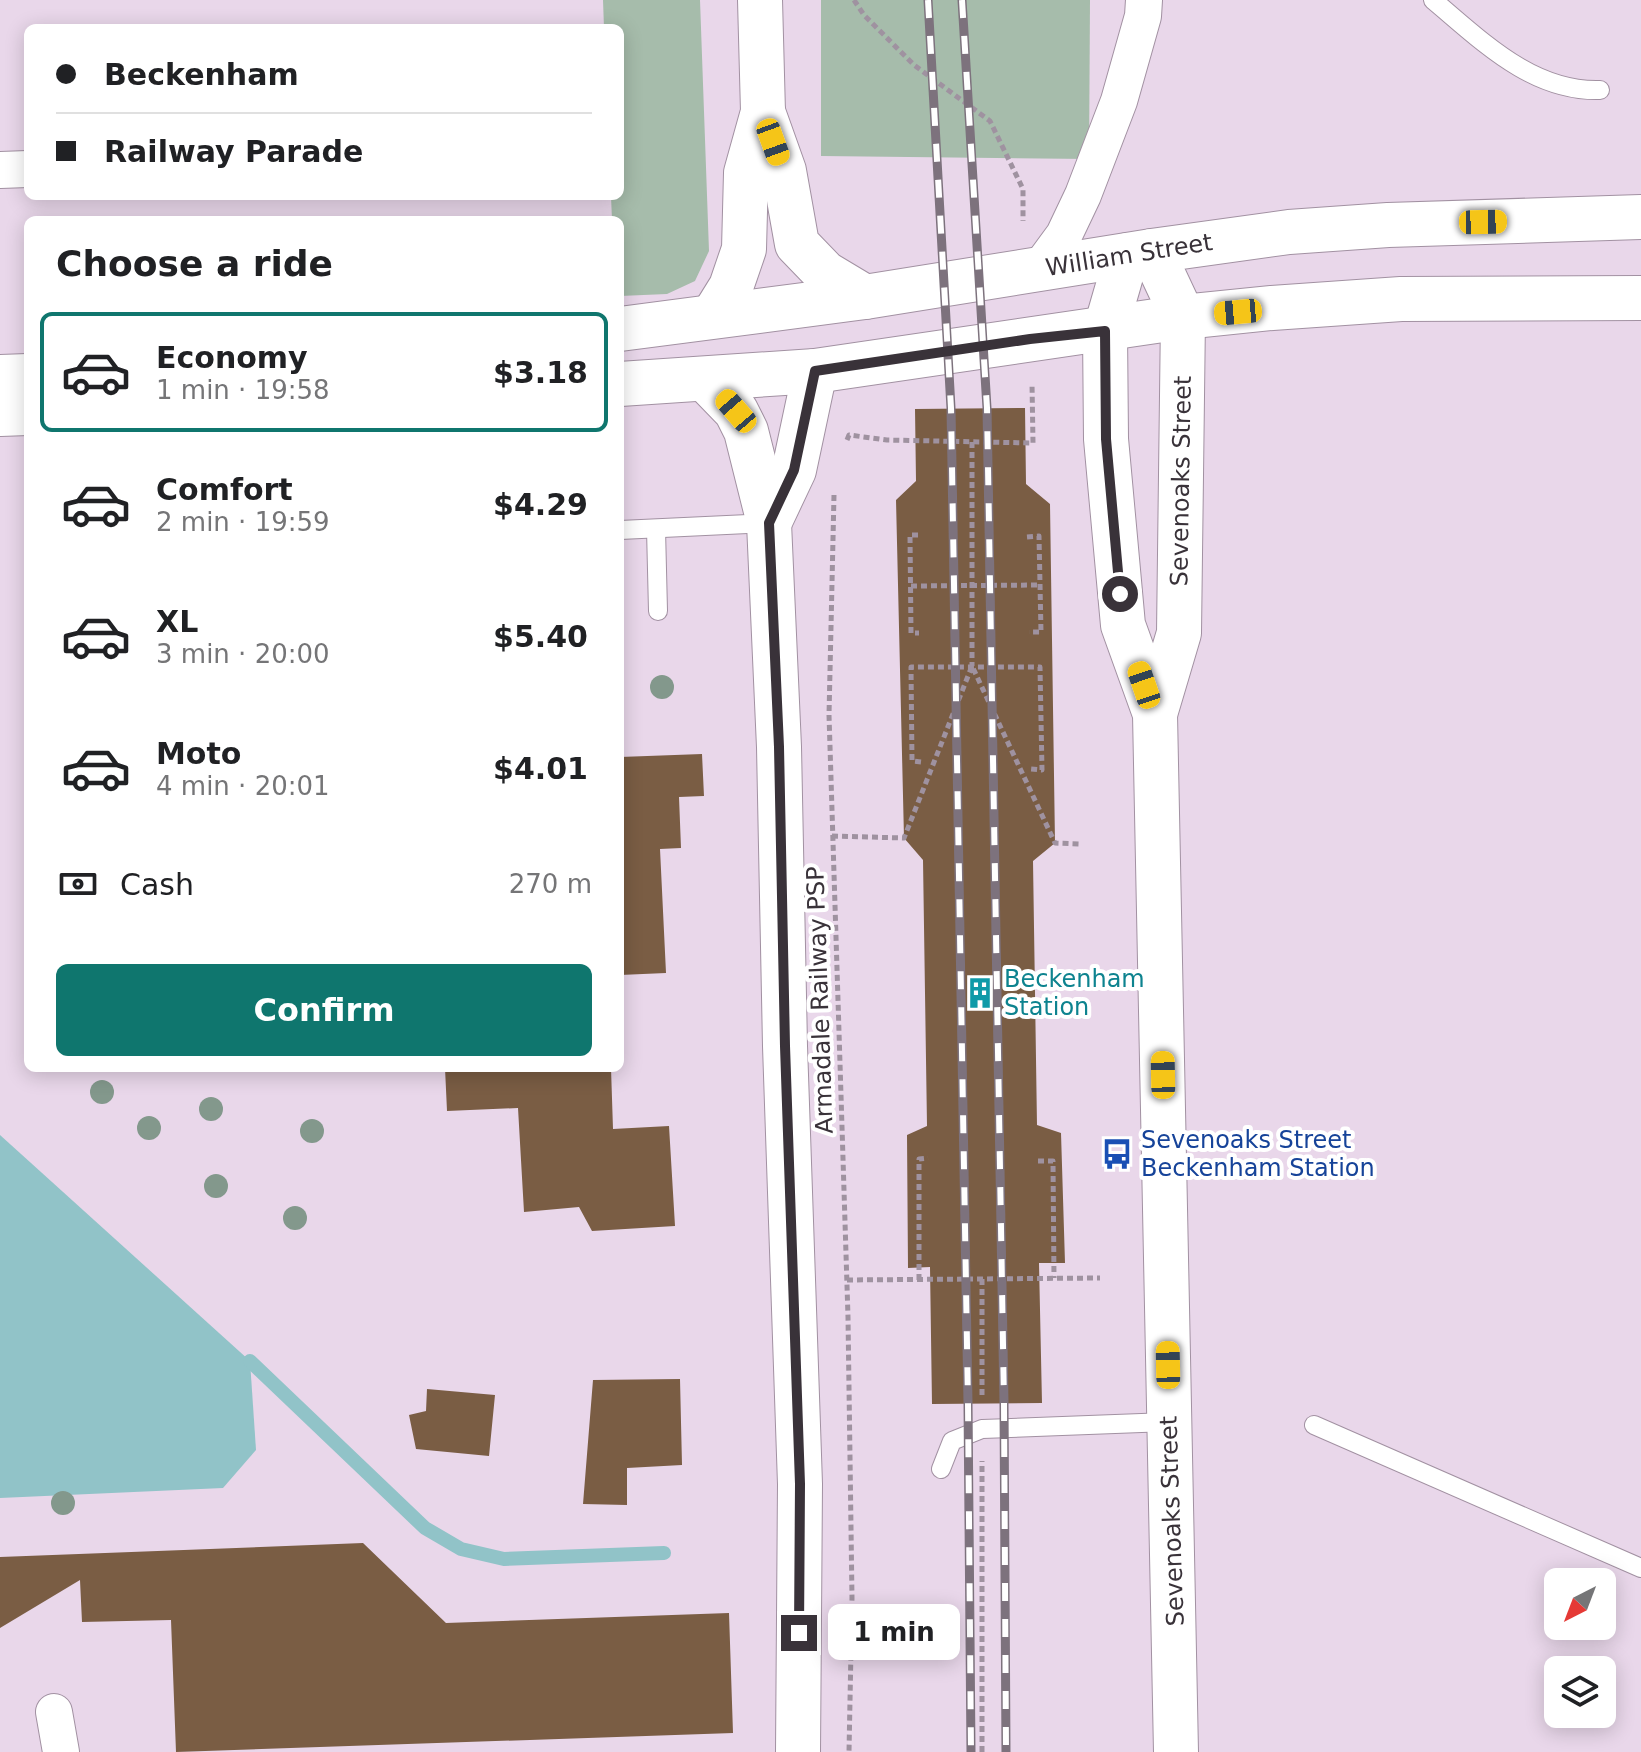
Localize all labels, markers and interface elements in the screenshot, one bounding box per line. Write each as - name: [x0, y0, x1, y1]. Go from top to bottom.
- text: Beckenham: [104, 57, 299, 92]
- car: [754, 115, 792, 169]
- text: Railway Parade: [104, 134, 363, 169]
- car: [1459, 210, 1507, 234]
- street label: William Street: [1044, 228, 1214, 282]
- text: Choose a ride: [56, 243, 333, 284]
- car: [1213, 298, 1263, 326]
- icon: car: [60, 336, 132, 408]
- text: Economy: [156, 340, 308, 375]
- text: $3.18: [493, 355, 588, 390]
- text: 1 min · 19:58: [156, 375, 330, 405]
- street label: Sevenoaks Street: [1165, 376, 1197, 586]
- car: [711, 385, 761, 437]
- icon: car: [60, 468, 132, 540]
- text: Comfort: [156, 472, 293, 507]
- text: $4.29: [493, 487, 588, 522]
- text: 2 min · 19:59: [156, 507, 330, 537]
- route start: [1102, 576, 1138, 612]
- icon: car: [60, 600, 132, 672]
- text: XL: [156, 604, 198, 639]
- text: $5.40: [493, 619, 588, 654]
- text: 3 min · 20:00: [156, 639, 330, 669]
- car: [1125, 658, 1163, 712]
- icon: car: [60, 732, 132, 804]
- text: Moto: [156, 736, 241, 771]
- text: $4.01: [493, 751, 588, 786]
- text: 4 min · 20:01: [156, 771, 330, 801]
- icon: cash: [56, 862, 100, 906]
- street label: Armadale Railway PSP: [801, 866, 839, 1134]
- text: Cash: [120, 867, 194, 902]
- text: 270 m: [509, 869, 592, 899]
- button: Confirm: [56, 964, 592, 1056]
- place label: Beckenham Station: [1004, 965, 1145, 1021]
- building icon: Beckenham Station: [963, 976, 997, 1010]
- car: [1151, 1051, 1175, 1099]
- place label: Sevenoaks Street Beckenham Station: [1141, 1126, 1375, 1182]
- bus stop icon: Sevenoaks Street Beckenham Station: [1100, 1137, 1134, 1171]
- car: [1156, 1341, 1180, 1389]
- street label: Sevenoaks Street: [1154, 1415, 1190, 1627]
- north arrow: [1544, 1568, 1616, 1640]
- map controls: [1544, 1568, 1616, 1728]
- callout: 1 min: [827, 1605, 959, 1661]
- route end: [781, 1615, 817, 1651]
- text: 1 min: [853, 1617, 935, 1647]
- button: layers: [1544, 1656, 1616, 1728]

